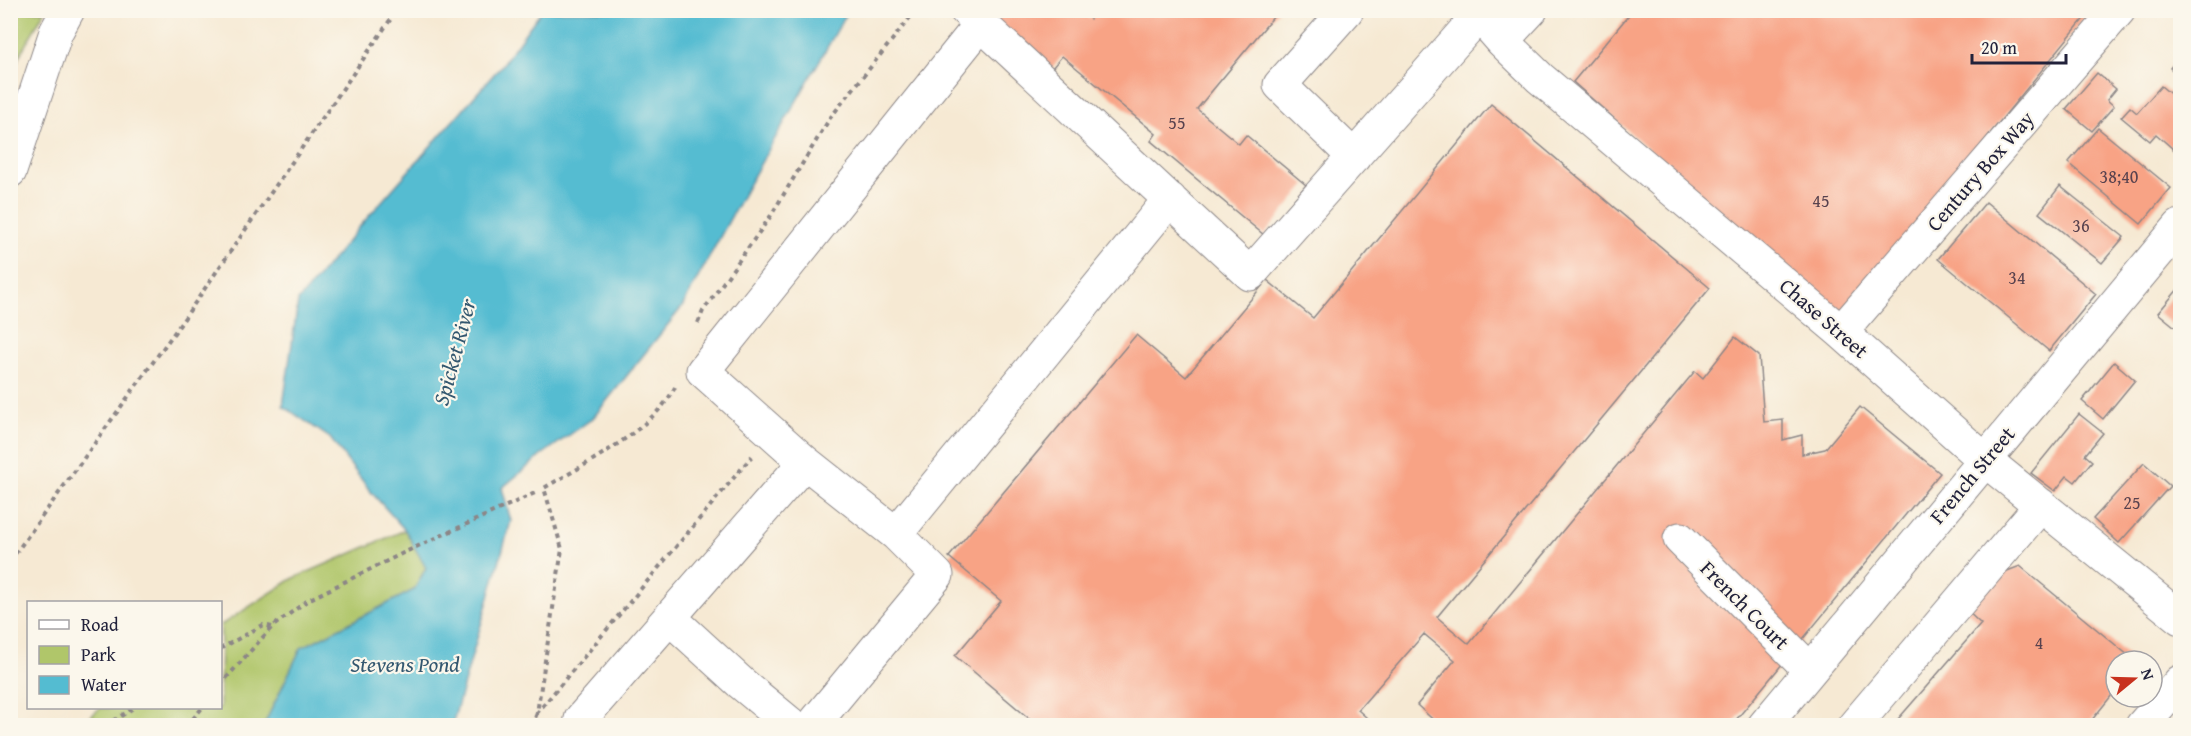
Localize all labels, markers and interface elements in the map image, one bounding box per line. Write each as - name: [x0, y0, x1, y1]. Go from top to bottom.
- scale bar: [1972, 27, 2066, 65]
- text: 20 m: [1981, 34, 2017, 61]
- street label: Century Box Way: [1919, 104, 2041, 238]
- house number: 55: [1168, 109, 1186, 136]
- house number: 38;40: [2099, 163, 2139, 190]
- house number: 45: [1812, 187, 1830, 214]
- house number: 36: [2072, 212, 2090, 239]
- house number: 34: [2008, 264, 2026, 291]
- street label: Chase Street: [1773, 271, 1876, 366]
- water label: Spicket River: [424, 294, 484, 409]
- street label: French Street: [1922, 419, 2022, 530]
- house number: 25: [2123, 489, 2141, 516]
- street label: French Court: [1693, 553, 1797, 657]
- legend: [27, 601, 222, 709]
- text: Road: [81, 611, 119, 638]
- house number: 4: [2035, 629, 2043, 656]
- text: Park: [81, 641, 117, 668]
- water label: Stevens Pond: [350, 648, 460, 680]
- north arrow: [2104, 649, 2164, 709]
- text: N: [2135, 665, 2161, 683]
- text: Water: [81, 671, 127, 698]

